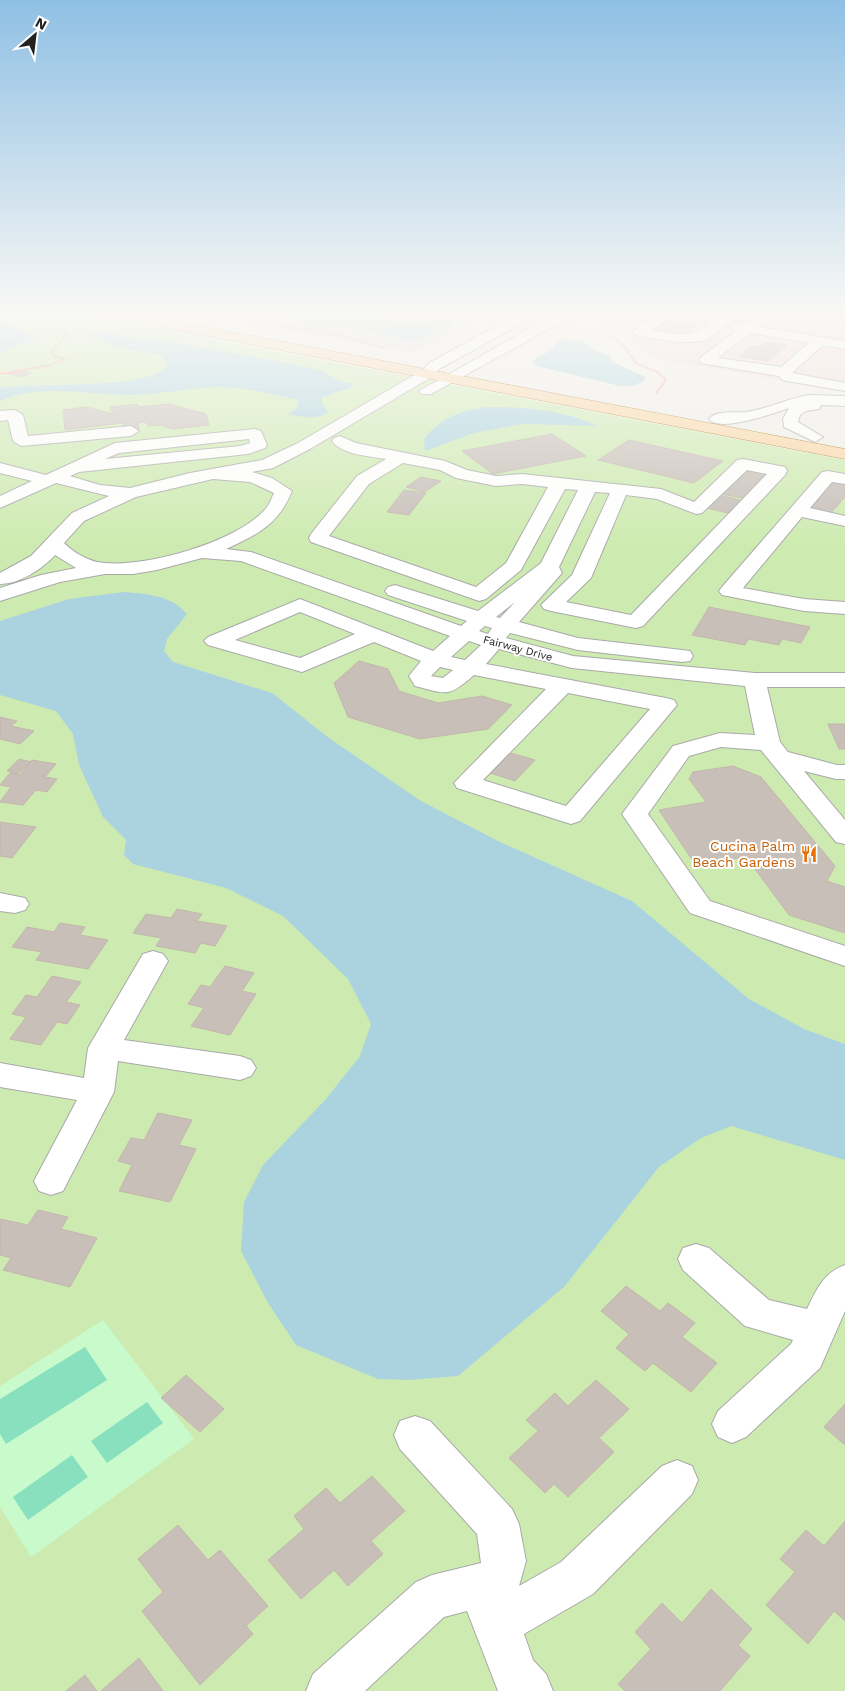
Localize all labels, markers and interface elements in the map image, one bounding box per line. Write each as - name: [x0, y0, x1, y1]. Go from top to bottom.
- north arrow: [10, 10, 60, 60]
- text: N: [33, 14, 49, 33]
- street label: Fairway Drive: [482, 633, 554, 664]
- place label: Cucina Palm Beach Gardens: [692, 838, 795, 870]
- restaurant icon: Cucina Palm Beach Gardens: [799, 844, 819, 864]

